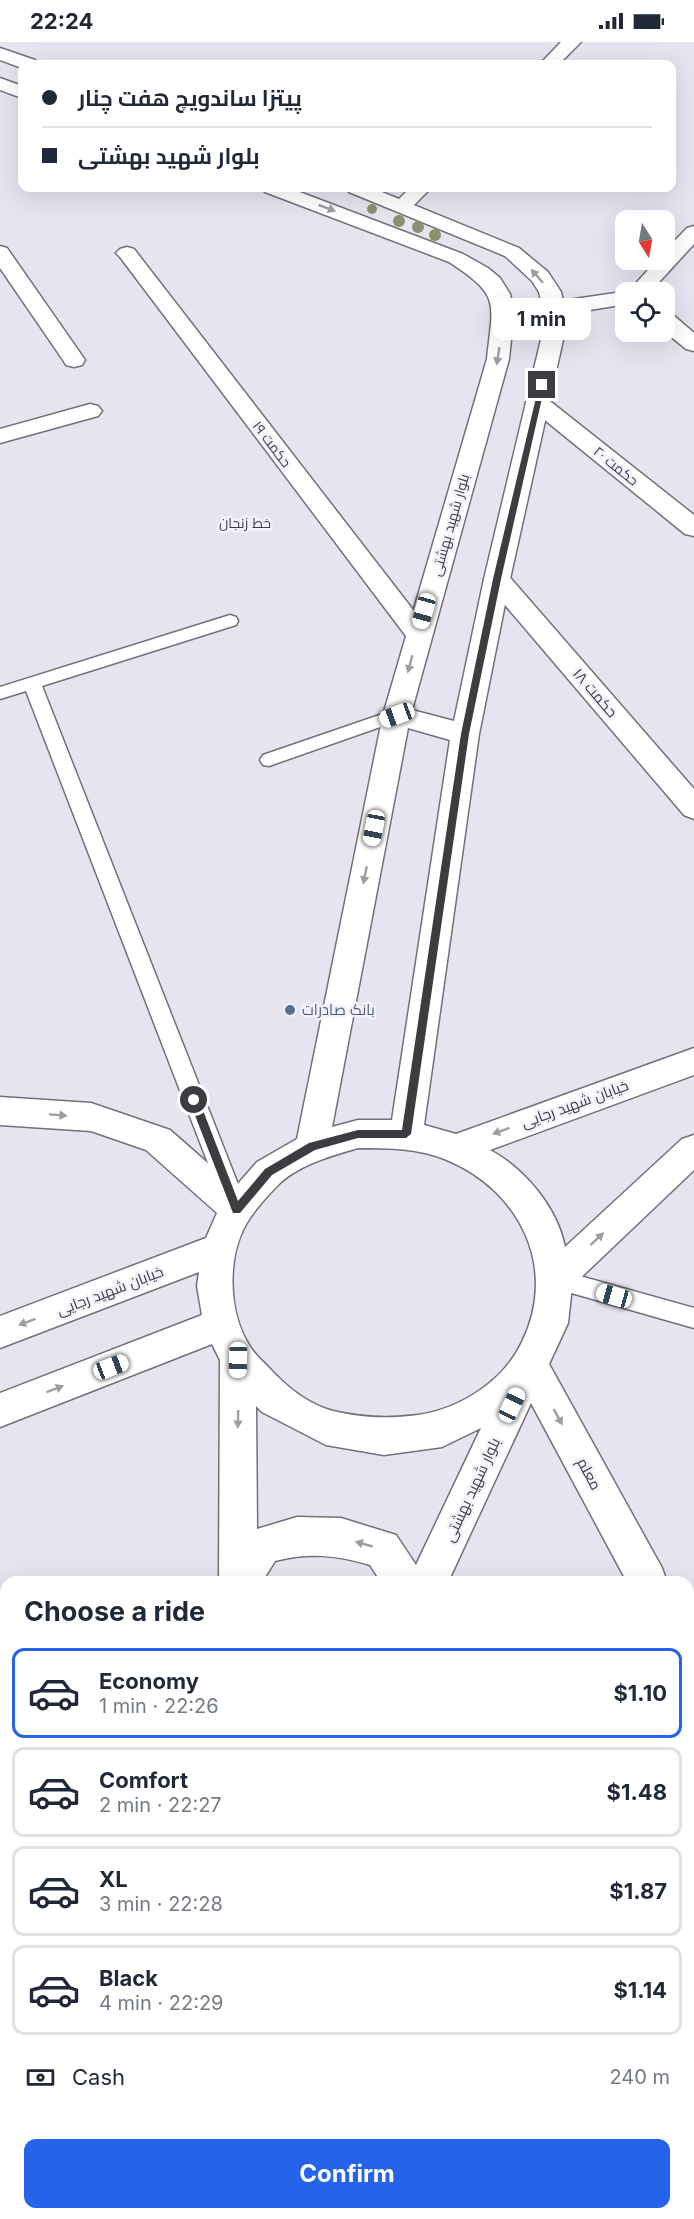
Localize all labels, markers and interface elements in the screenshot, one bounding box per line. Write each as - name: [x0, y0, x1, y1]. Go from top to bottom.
- text: 22:24: [30, 8, 93, 34]
- text: پیتزا ساندویچ هفت چنار: [78, 85, 302, 111]
- text: بلوار شهید بهشتی: [78, 143, 260, 169]
- one-way arrow: [318, 204, 336, 214]
- north arrow: [615, 210, 675, 270]
- map controls: [615, 210, 675, 342]
- one-way arrow: [531, 269, 544, 284]
- button: locate: [615, 282, 675, 342]
- callout: 1 min: [492, 298, 592, 340]
- text: 1 min: [517, 307, 566, 331]
- one-way arrow: [493, 346, 502, 365]
- route end: [528, 371, 555, 398]
- street label: حکمت ۱۹: [250, 417, 295, 470]
- street label: حکمت ۲۰: [590, 442, 642, 489]
- street label: بلوار شهید بهشتی: [427, 472, 472, 578]
- district label: خط زنجان: [219, 514, 271, 531]
- car: [410, 591, 438, 631]
- one-way arrow: [405, 655, 414, 673]
- street label: حکمت ۱۸: [569, 664, 622, 721]
- car: [377, 700, 417, 730]
- car: [362, 809, 386, 847]
- one-way arrow: [360, 866, 369, 885]
- place label: بانک صادرات: [302, 1000, 375, 1019]
- marker: بانک صادرات: [283, 1003, 297, 1017]
- street label: خیابان شهید رجایی: [519, 1075, 631, 1133]
- route start: [180, 1086, 207, 1113]
- one-way arrow: [49, 1111, 68, 1120]
- one-way arrow: [492, 1127, 510, 1137]
- one-way arrow: [590, 1232, 605, 1246]
- street label: خیابان شهید رجایی: [54, 1261, 166, 1321]
- car: [594, 1282, 634, 1310]
- one-way arrow: [18, 1318, 36, 1327]
- car: [229, 1342, 247, 1378]
- car: [91, 1352, 131, 1382]
- one-way arrow: [46, 1384, 64, 1394]
- car: [496, 1385, 528, 1425]
- one-way arrow: [553, 1408, 563, 1425]
- one-way arrow: [233, 1409, 243, 1428]
- street label: بلوار شهید بهشتی: [439, 1435, 505, 1545]
- street label: معلم: [572, 1454, 606, 1494]
- one-way arrow: [355, 1539, 373, 1548]
- text: Choose a ride: [24, 1595, 205, 1628]
- icon: car: [27, 1666, 81, 1720]
- text: Economy: [99, 1668, 199, 1694]
- text: $1.10: [613, 1680, 667, 1706]
- text: 1 min · 22:26: [99, 1694, 219, 1718]
- icon: car: [27, 1765, 81, 1819]
- text: Comfort: [99, 1767, 188, 1793]
- text: $1.48: [607, 1779, 667, 1805]
- text: 2 min · 22:27: [99, 1793, 222, 1817]
- icon: car: [27, 1864, 81, 1918]
- text: XL: [99, 1866, 128, 1892]
- text: $1.87: [609, 1878, 667, 1904]
- text: 3 min · 22:28: [99, 1892, 223, 1916]
- icon: car: [27, 1963, 81, 2017]
- text: Black: [99, 1965, 158, 1991]
- text: $1.14: [613, 1977, 667, 2003]
- text: 4 min · 22:29: [99, 1991, 224, 2015]
- icon: cash: [24, 2061, 57, 2094]
- text: Cash: [72, 2064, 125, 2090]
- text: 240 m: [609, 2065, 670, 2089]
- button: Confirm: [24, 2139, 670, 2208]

